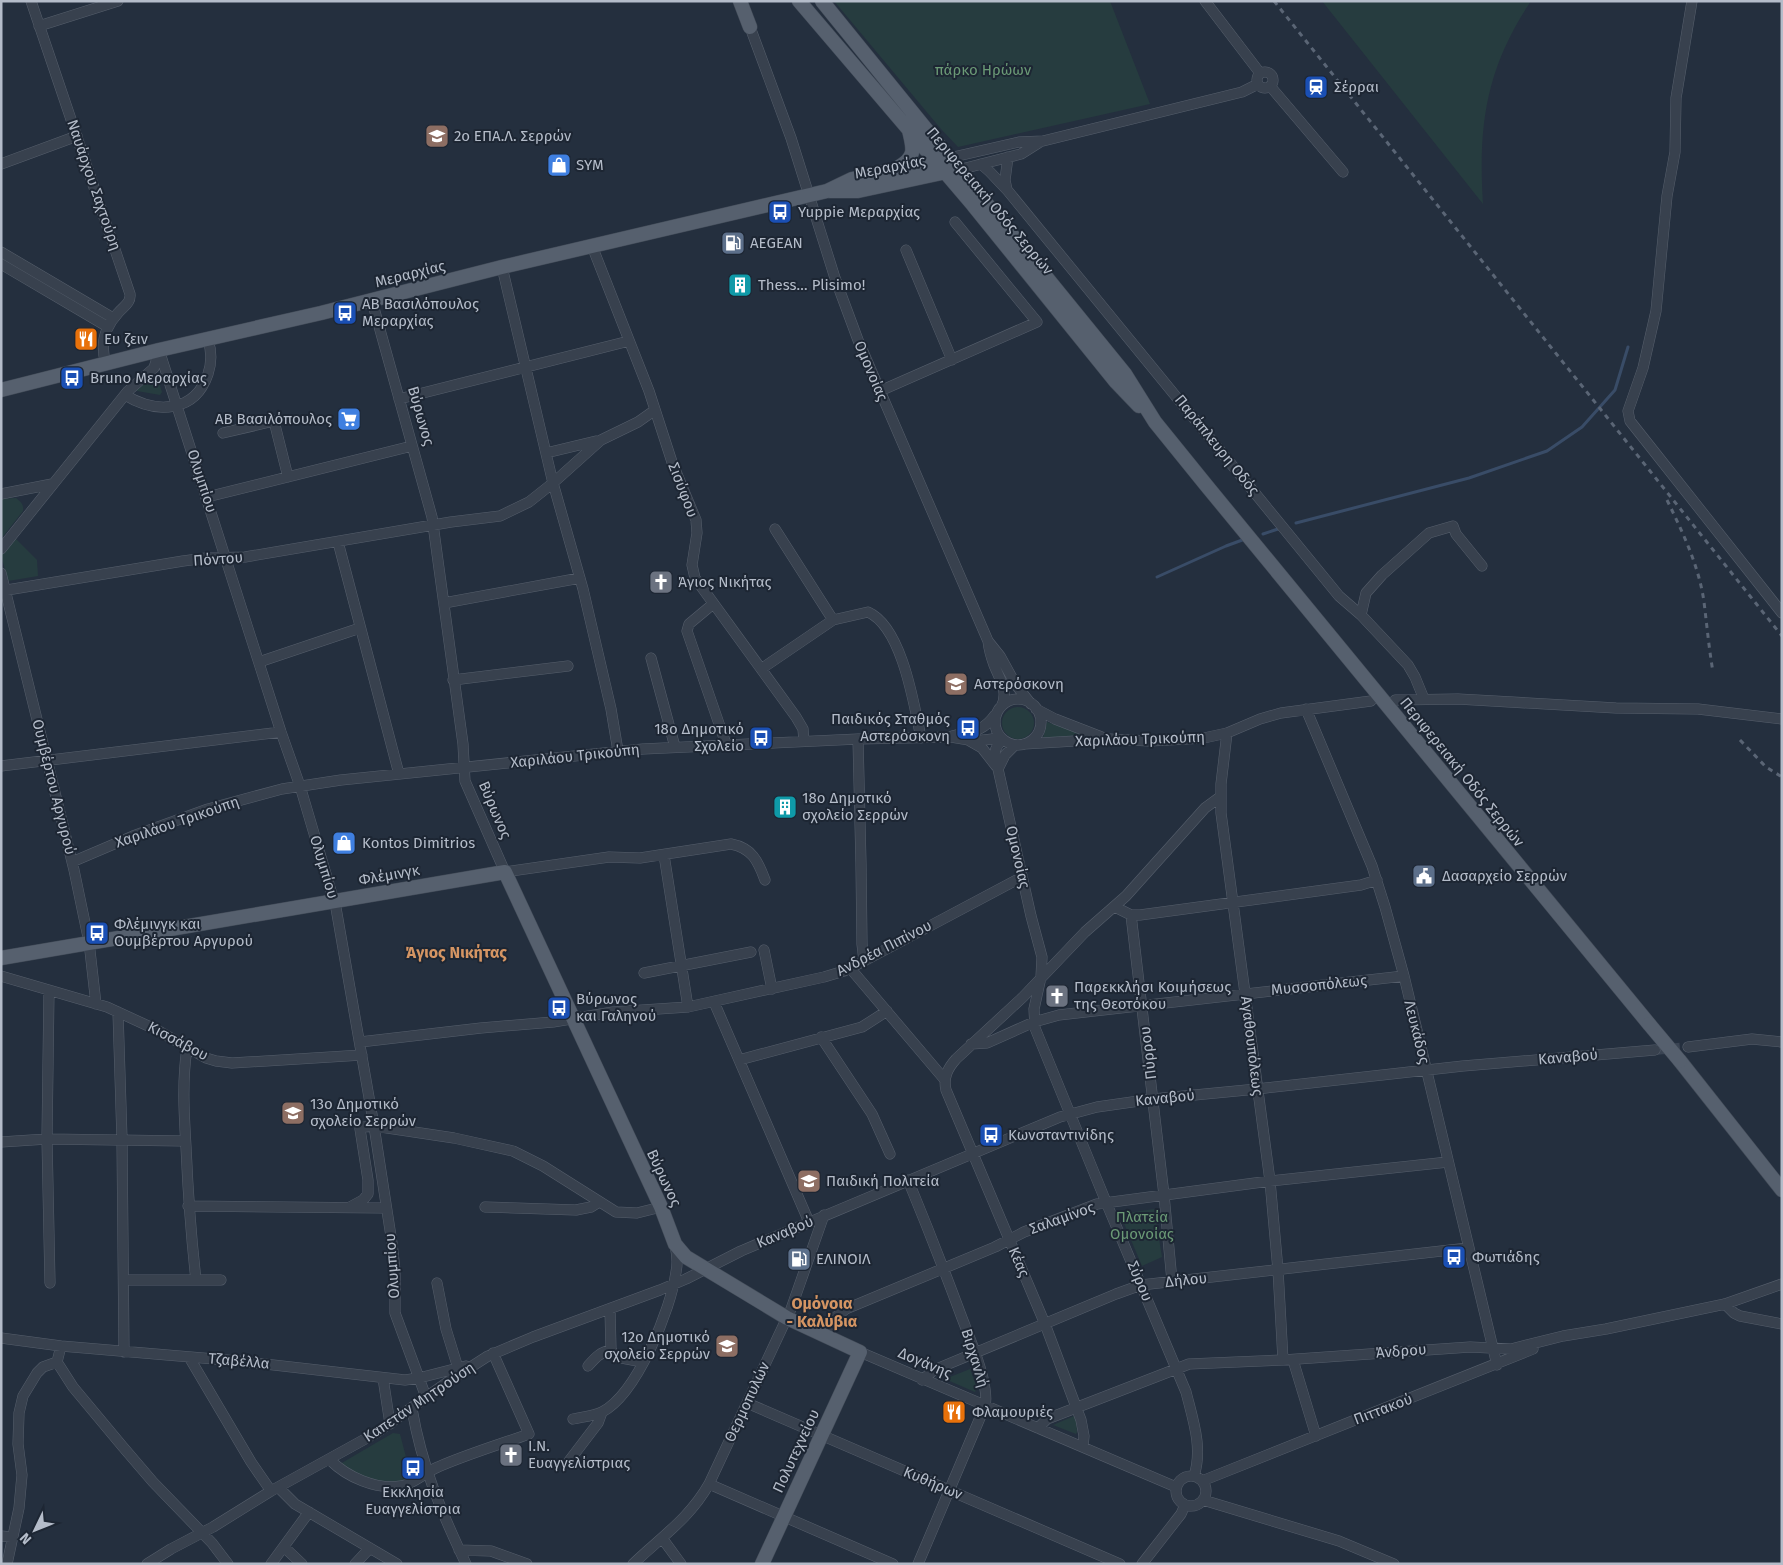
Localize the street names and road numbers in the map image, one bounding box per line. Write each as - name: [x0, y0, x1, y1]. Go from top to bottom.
- street label: Ναυάρχου Σαχτούρη: [63, 117, 125, 253]
- street label: Περιφερειακή Οδός Σερρών: [923, 124, 1058, 279]
- street label: Μεραρχίας: [853, 151, 927, 183]
- street label: Μεραρχίας: [373, 257, 447, 291]
- street label: Ομονοίας: [850, 338, 892, 404]
- street label: Βύρωνος: [404, 384, 438, 448]
- street label: Παράπλευρη Οδός: [1171, 391, 1263, 499]
- street label: Ολυμπίου: [183, 447, 221, 515]
- street label: Σισύφου: [664, 460, 702, 520]
- street label: Πόντου: [192, 548, 244, 570]
- street label: Περιφερειακή Οδός Σερρών: [1396, 694, 1528, 851]
- street label: Ουμβέρτου Αργυρού: [28, 717, 80, 857]
- street label: Χαριλάου Τρικούπη: [1075, 728, 1205, 750]
- street label: Χαριλάου Τρικούπη: [509, 740, 641, 772]
- street label: Βύρωνος: [475, 778, 515, 842]
- street label: Χαριλάου Τρικούπη: [113, 792, 241, 852]
- street label: Ομονοίας: [1002, 824, 1034, 890]
- street label: Ολυμπίου: [306, 833, 342, 901]
- street label: Φλέμινγκ: [357, 861, 421, 889]
- street label: Ανδρέα Πιπίνου: [833, 916, 935, 980]
- street label: Μυσσοπόλεως: [1270, 971, 1368, 999]
- street label: Αγαθουπόλεως: [1237, 995, 1267, 1097]
- street label: Λευκάδος: [1400, 998, 1434, 1066]
- street label: Κισσάβου: [145, 1018, 211, 1064]
- street label: Πύρρου: [1136, 1025, 1160, 1081]
- street label: Καναβού: [1537, 1045, 1599, 1069]
- street label: Καναβού: [1134, 1086, 1196, 1110]
- street label: Βύρωνος: [643, 1147, 685, 1209]
- street label: Σαλαμίνος: [1027, 1198, 1097, 1238]
- street label: Καναβού: [754, 1212, 816, 1252]
- street label: Ολυμπίου: [381, 1233, 403, 1299]
- street label: Κέας: [1005, 1244, 1033, 1280]
- street label: Σύρου: [1124, 1258, 1156, 1304]
- street label: Δήλου: [1164, 1269, 1208, 1291]
- street label: Βιρχανλή: [958, 1326, 992, 1390]
- street label: Άνδρου: [1375, 1340, 1427, 1362]
- street label: Δογάνης: [895, 1344, 955, 1382]
- street label: Τζαβέλλα: [208, 1349, 270, 1373]
- street label: Καπετάν Μητρούση: [360, 1358, 478, 1446]
- street label: Θερμοπυλών: [721, 1358, 774, 1445]
- street label: Πιττακού: [1351, 1390, 1415, 1428]
- street label: Πολυτεχνείου: [769, 1406, 823, 1496]
- street label: Κυθήρων: [901, 1463, 966, 1504]

